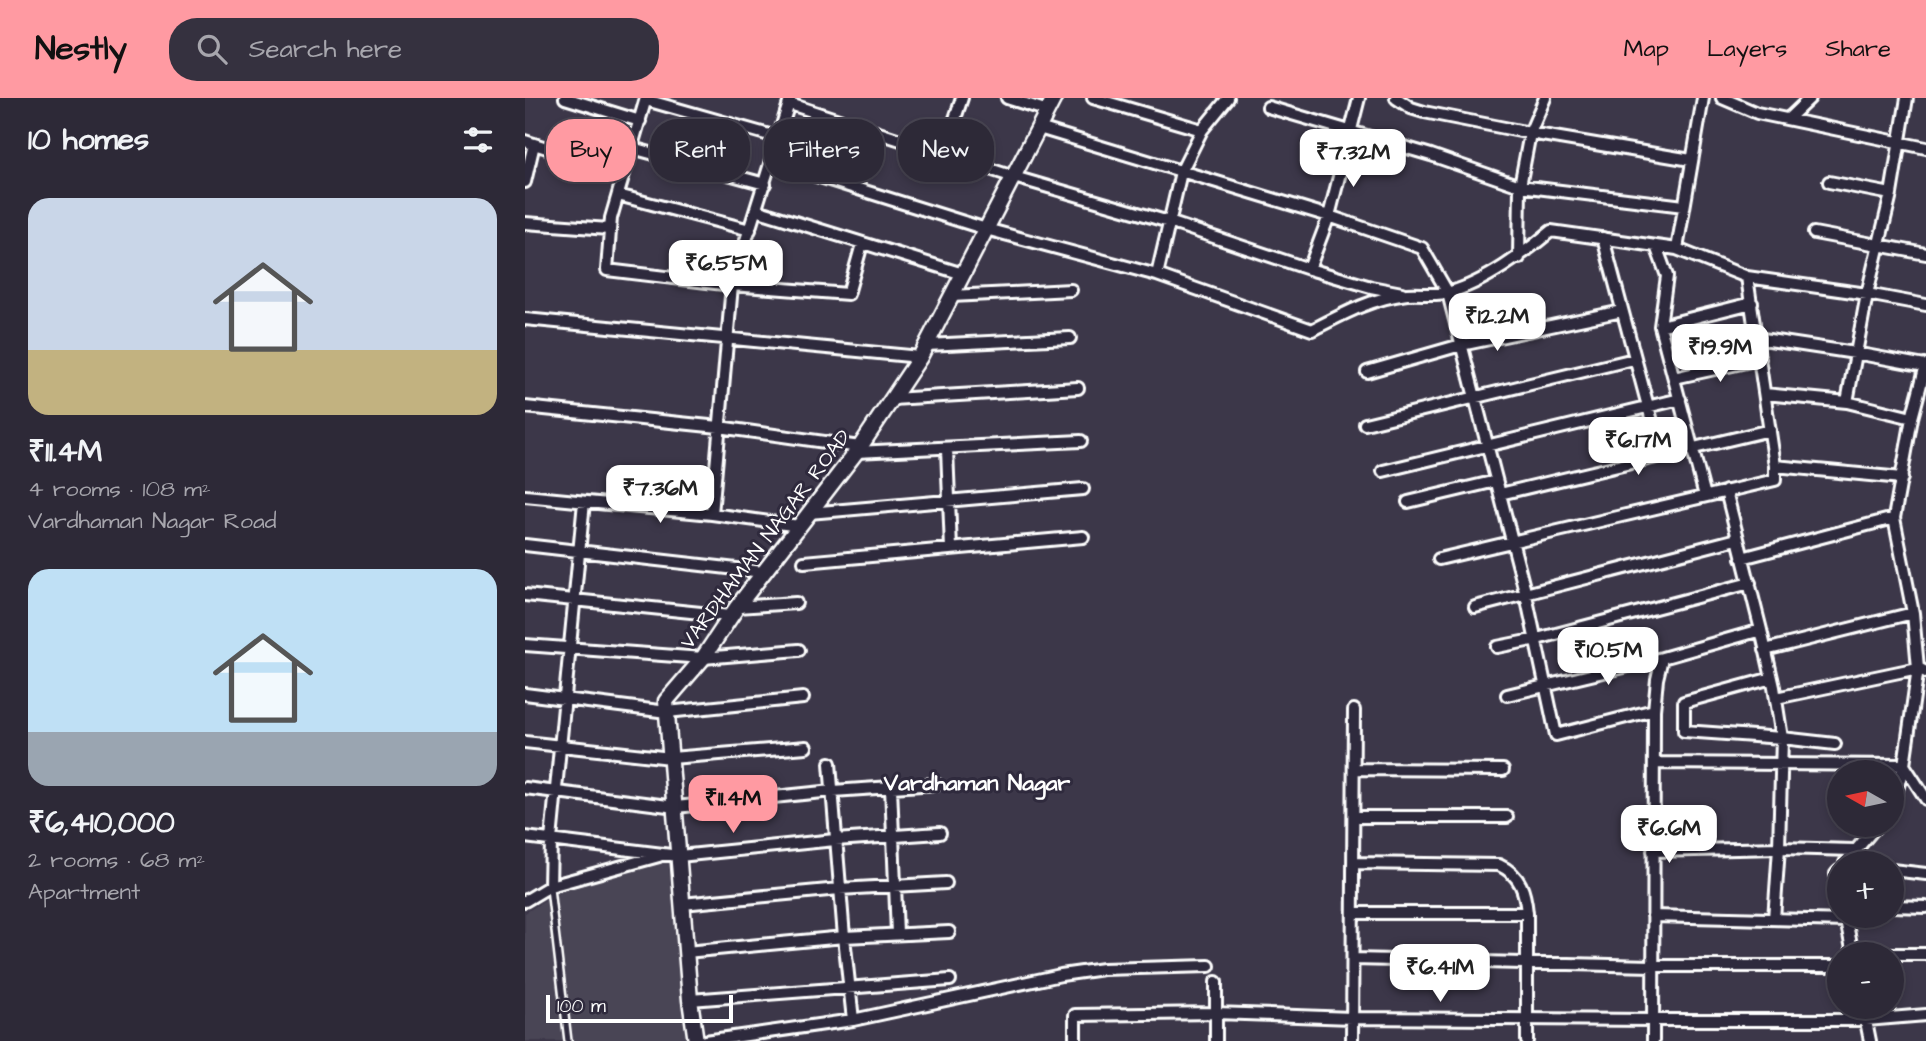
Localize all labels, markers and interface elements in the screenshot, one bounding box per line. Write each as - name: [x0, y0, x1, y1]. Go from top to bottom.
- search box: [169, 18, 659, 81]
- text: Nestly: [35, 26, 127, 72]
- icon: search: [193, 30, 231, 68]
- text: Search here: [249, 31, 402, 67]
- text: Map: [1624, 32, 1669, 66]
- text: Layers: [1707, 32, 1787, 66]
- text: Share: [1825, 32, 1891, 66]
- text: 10 homes: [28, 119, 149, 161]
- chip: Buy: [546, 119, 636, 182]
- chip: Rent: [650, 119, 750, 182]
- chip: Filters: [764, 119, 884, 182]
- chip: New: [898, 119, 994, 182]
- icon: filters: [459, 121, 497, 159]
- pin: ₹7.32M: [1296, 130, 1410, 189]
- text: ₹7.32M: [1316, 136, 1390, 168]
- pin: ₹6.55M: [669, 240, 783, 300]
- icon: home: [200, 244, 326, 370]
- text: ₹6.55M: [685, 247, 767, 279]
- pin: ₹12.2M: [1440, 294, 1554, 353]
- text: ₹12.2M: [1465, 300, 1529, 332]
- pin: ₹19.9M: [1663, 324, 1777, 384]
- text: ₹19.9M: [1688, 331, 1752, 363]
- pin: ₹6.17M: [1581, 418, 1695, 477]
- street label: VARDHAMAN NAGAR ROAD: [673, 423, 858, 655]
- text: ₹6.17M: [1605, 424, 1671, 456]
- text: ₹11.4M: [28, 431, 102, 473]
- pin: ₹7.36M: [603, 466, 717, 525]
- text: ₹7.36M: [622, 472, 698, 504]
- text: 4 rooms · 108 m²: [28, 473, 211, 505]
- text: Vardhaman Nagar Road: [28, 505, 276, 537]
- icon: home: [200, 615, 326, 741]
- pin: ₹10.5M: [1551, 628, 1665, 687]
- text: ₹10.5M: [1573, 634, 1643, 666]
- north arrow: [1827, 760, 1904, 836]
- map controls: [1827, 760, 1904, 1019]
- district label: Vardhaman Nagar: [883, 767, 1070, 800]
- pin: ₹11.4M: [676, 776, 790, 835]
- text: ₹11.4M: [705, 782, 761, 814]
- text: ₹6,410,000: [28, 802, 175, 844]
- pin: ₹6.6M: [1620, 806, 1718, 865]
- text: ₹6.6M: [1637, 812, 1701, 844]
- text: 2 rooms · 68 m²: [28, 844, 205, 876]
- button: +: [1827, 851, 1904, 928]
- text: Apartment: [28, 876, 140, 908]
- button: −: [1827, 942, 1904, 1019]
- pin: ₹6.41M: [1383, 944, 1497, 1004]
- text: ₹6.41M: [1406, 951, 1474, 983]
- scale bar: [546, 992, 733, 1024]
- text: 100 m: [557, 993, 606, 1020]

